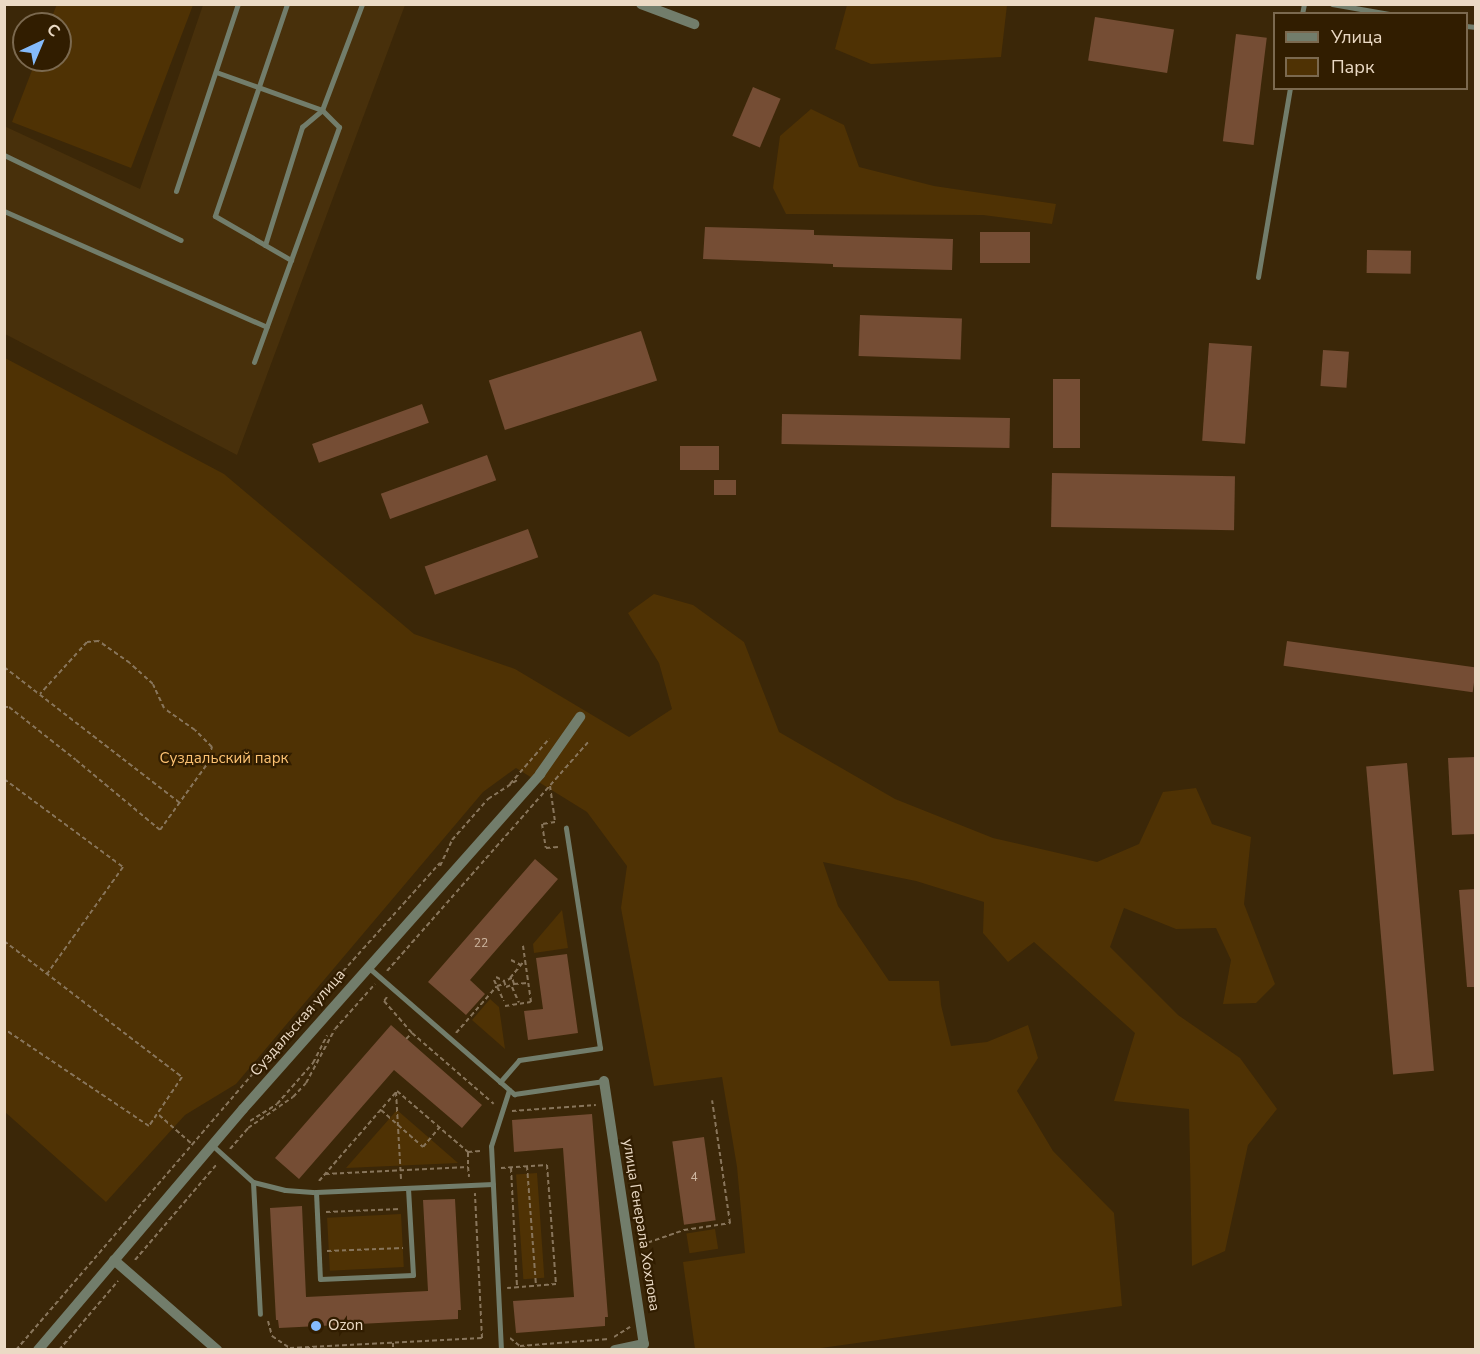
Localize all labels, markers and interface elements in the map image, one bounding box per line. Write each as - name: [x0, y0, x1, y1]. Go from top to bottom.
- north arrow: [12, 12, 72, 72]
- legend: [1273, 12, 1468, 90]
- text: С: [42, 19, 65, 42]
- text: Улица: [1331, 25, 1382, 49]
- text: Парк: [1331, 55, 1374, 79]
- park label: Суздальский парк: [160, 750, 288, 768]
- house number: 22: [474, 937, 488, 951]
- street label: Суздальская улица: [247, 966, 349, 1080]
- street label: улица Генерала Хохлова: [618, 1138, 664, 1312]
- house number: 4: [690, 1171, 698, 1185]
- place label: Ozon: [328, 1317, 363, 1335]
- marker: Ozon: [309, 1319, 323, 1333]

